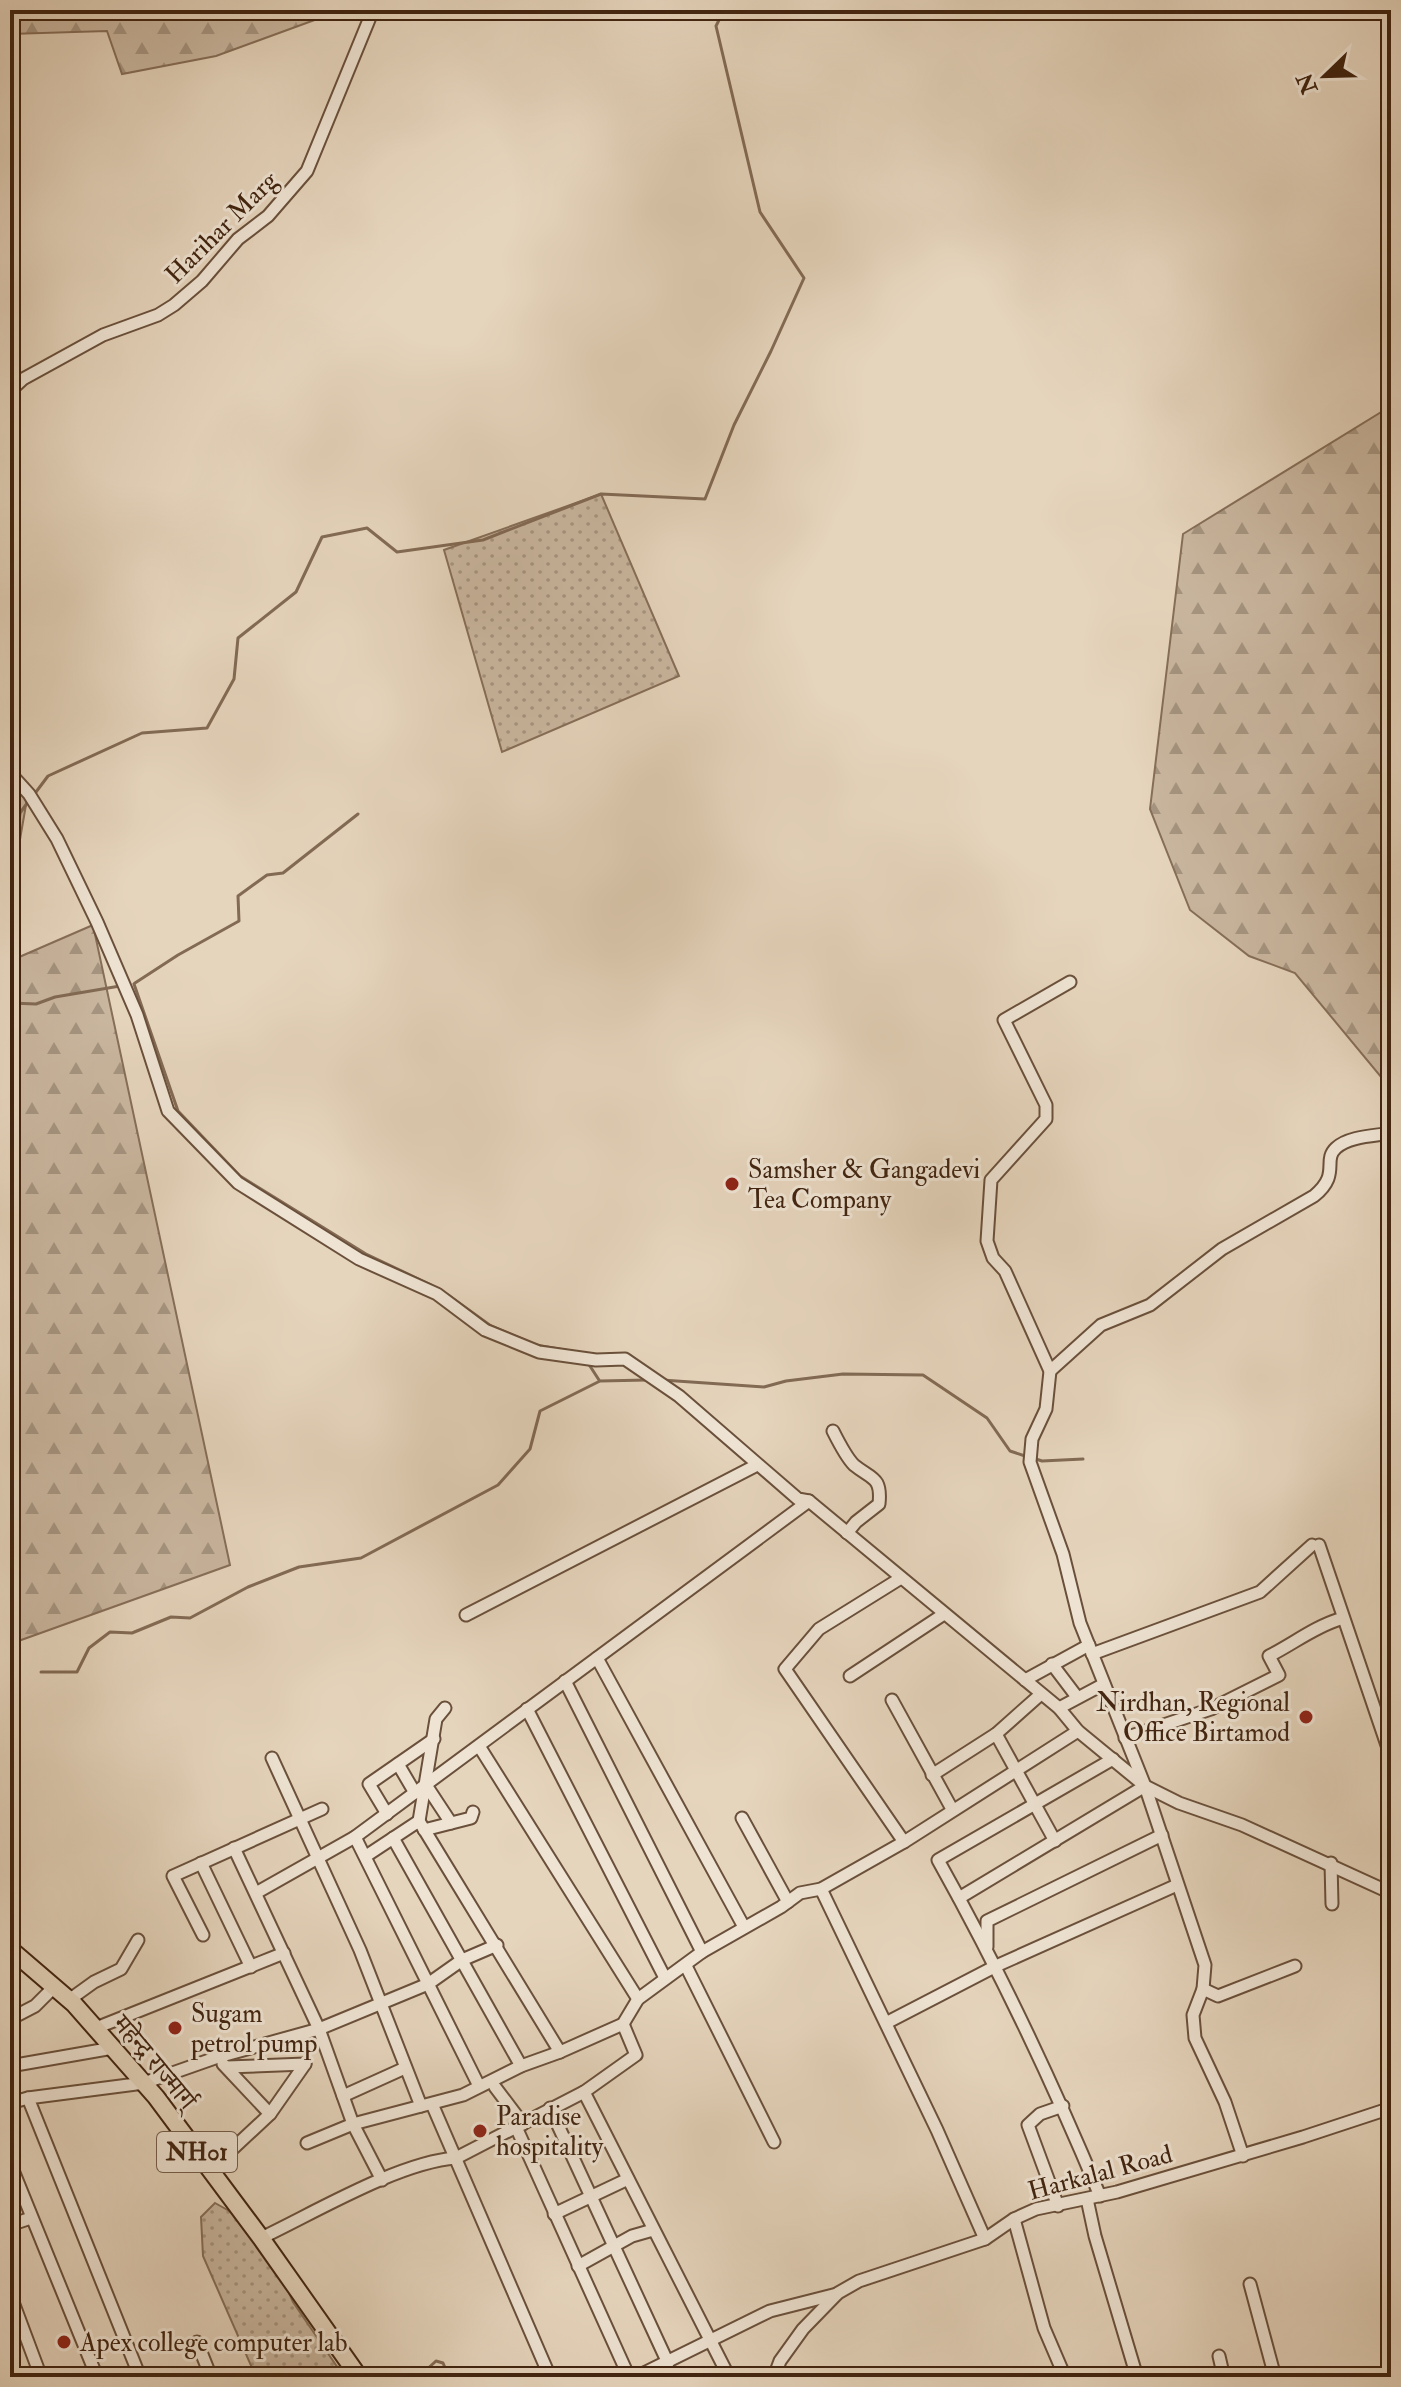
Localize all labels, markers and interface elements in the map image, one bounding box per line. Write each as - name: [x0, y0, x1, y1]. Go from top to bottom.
- north arrow: [1285, 36, 1365, 116]
- text: N: [1291, 69, 1325, 99]
- street label: Harihar Marg: [159, 164, 286, 291]
- place label: Samsher & Gangadevi Tea Company: [748, 1154, 980, 1217]
- marker: Samsher & Gangadevi Tea Company: [723, 1175, 741, 1193]
- place label: Nirdhan, Regional Office Birtamod: [1096, 1687, 1290, 1749]
- marker: Nirdhan, Regional Office Birtamod: [1297, 1708, 1315, 1726]
- place label: Sugam petrol pump: [190, 1998, 317, 2061]
- street label: महेन्द्र राज्मार्ग्: [104, 2007, 205, 2119]
- marker: Sugam petrol pump: [166, 2019, 184, 2037]
- place label: Paradise hospitality: [496, 2101, 604, 2164]
- marker: Paradise hospitality: [471, 2122, 489, 2140]
- road number: NH01: [157, 2132, 237, 2172]
- street label: Harkalal Road: [1024, 2138, 1176, 2208]
- place label: Apex college computer lab: [79, 2327, 348, 2360]
- marker: Apex college computer lab: [55, 2333, 73, 2351]

